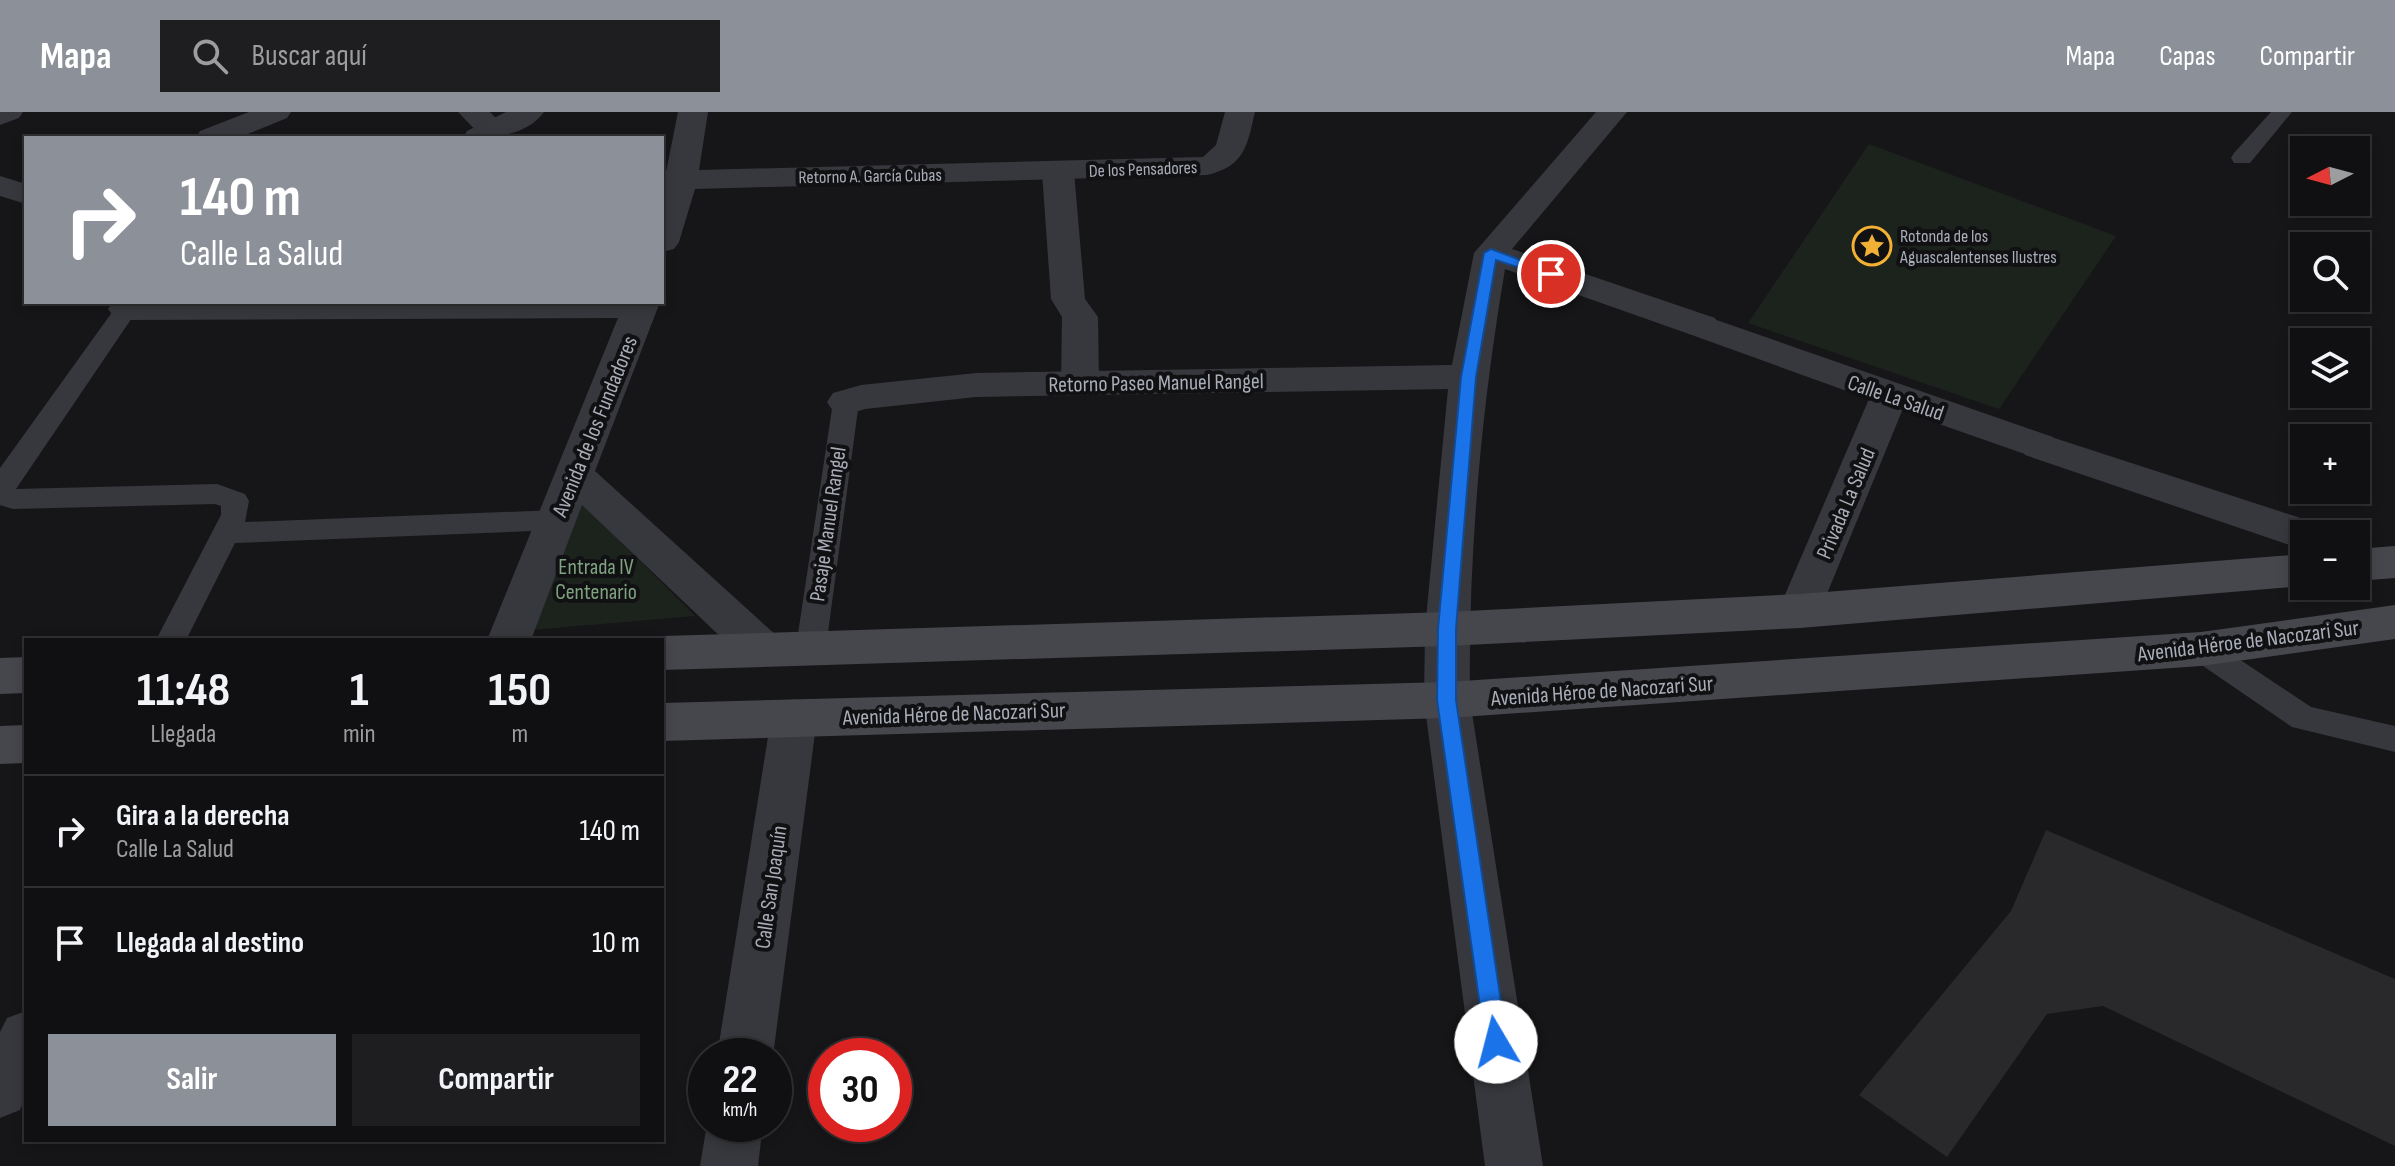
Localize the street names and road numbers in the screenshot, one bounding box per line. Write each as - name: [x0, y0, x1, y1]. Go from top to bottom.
- street label: De los Pensadores: [1088, 157, 1198, 182]
- street label: Retorno A. García Cubas: [798, 165, 942, 188]
- street label: Avenida de los Fundadores: [546, 332, 644, 522]
- street label: Retorno Paseo Manuel Rangel: [1048, 368, 1264, 399]
- street label: Calle La Salud: [1844, 369, 1947, 427]
- street label: Privada La Salud: [1811, 444, 1882, 563]
- street label: Pasaje Manuel Rangel: [804, 445, 853, 603]
- street label: Avenida Héroe de Nacozari Sur: [2135, 615, 2360, 669]
- street label: Avenida Héroe de Nacozari Sur: [1489, 670, 1714, 713]
- street label: Avenida Héroe de Nacozari Sur: [841, 697, 1066, 732]
- street label: Calle San Joaquín: [749, 824, 793, 951]

